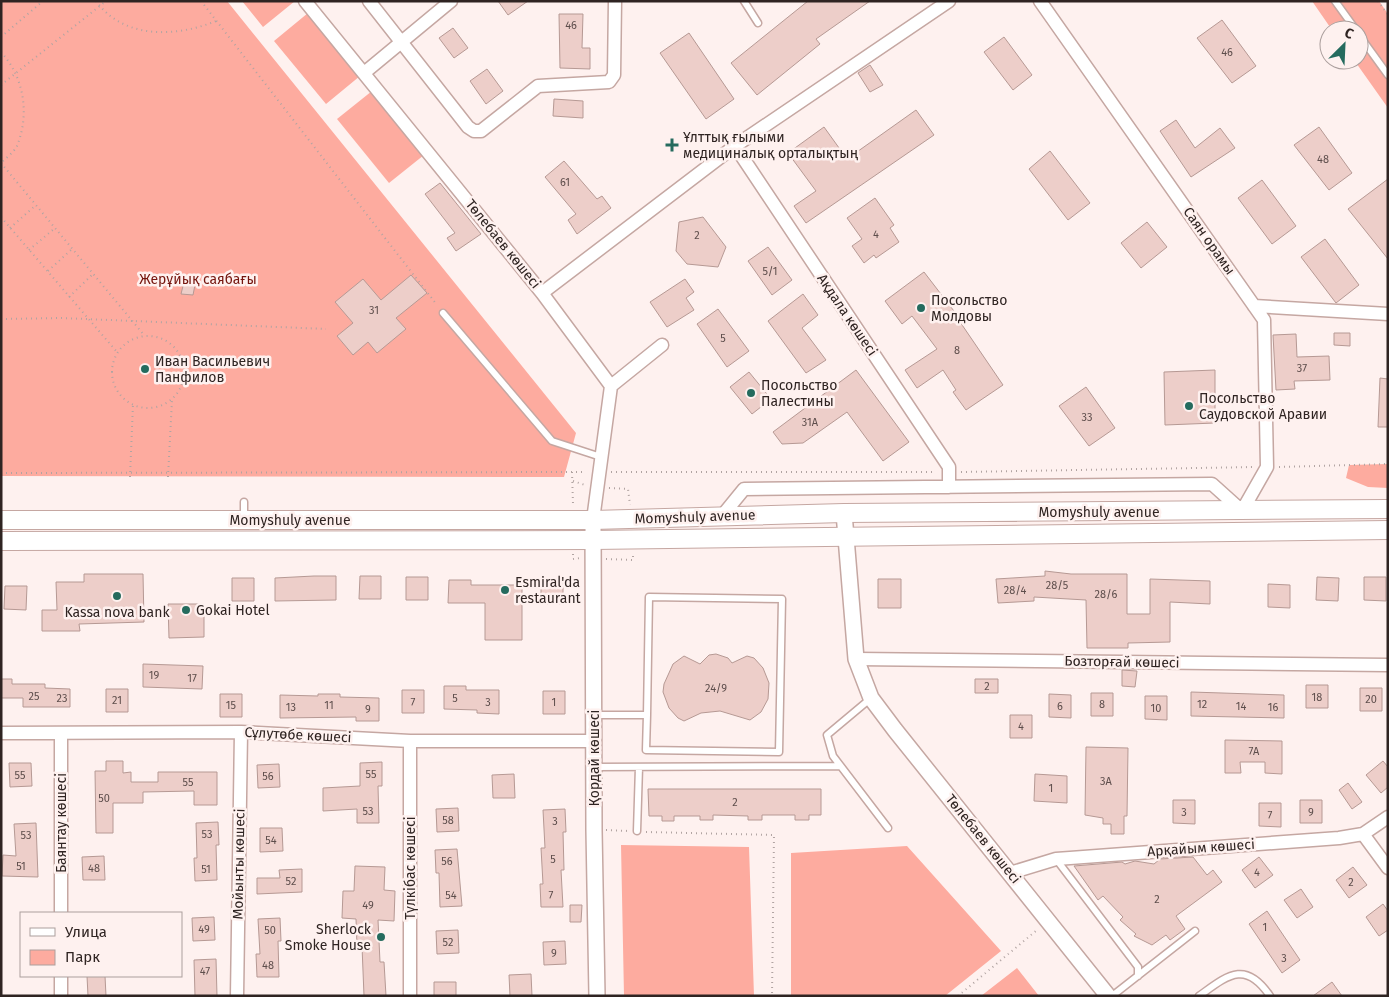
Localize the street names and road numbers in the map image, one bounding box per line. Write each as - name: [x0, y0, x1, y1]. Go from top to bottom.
- street label: Төлебаев көшесі: [462, 196, 544, 292]
- street label: Саян орамы: [1179, 204, 1239, 278]
- street label: Ақдала көшесі: [813, 271, 881, 359]
- street label: Momyshuly avenue: [1038, 504, 1160, 521]
- street label: Momyshuly avenue: [634, 506, 756, 528]
- street label: Momyshuly avenue: [229, 512, 351, 529]
- street label: Бозторғай көшесі: [1064, 652, 1180, 672]
- street label: Қордай көшесі: [586, 710, 603, 806]
- street label: Сұлутөбе көшесі: [244, 724, 352, 746]
- street label: Баянтау көшесі: [53, 773, 70, 873]
- street label: Төлебаев көшесі: [942, 791, 1024, 887]
- street label: Мойынты көшесі: [230, 808, 248, 920]
- street label: Түлкібас көшесі: [402, 816, 419, 920]
- street label: Арқайым көшесі: [1147, 836, 1255, 860]

